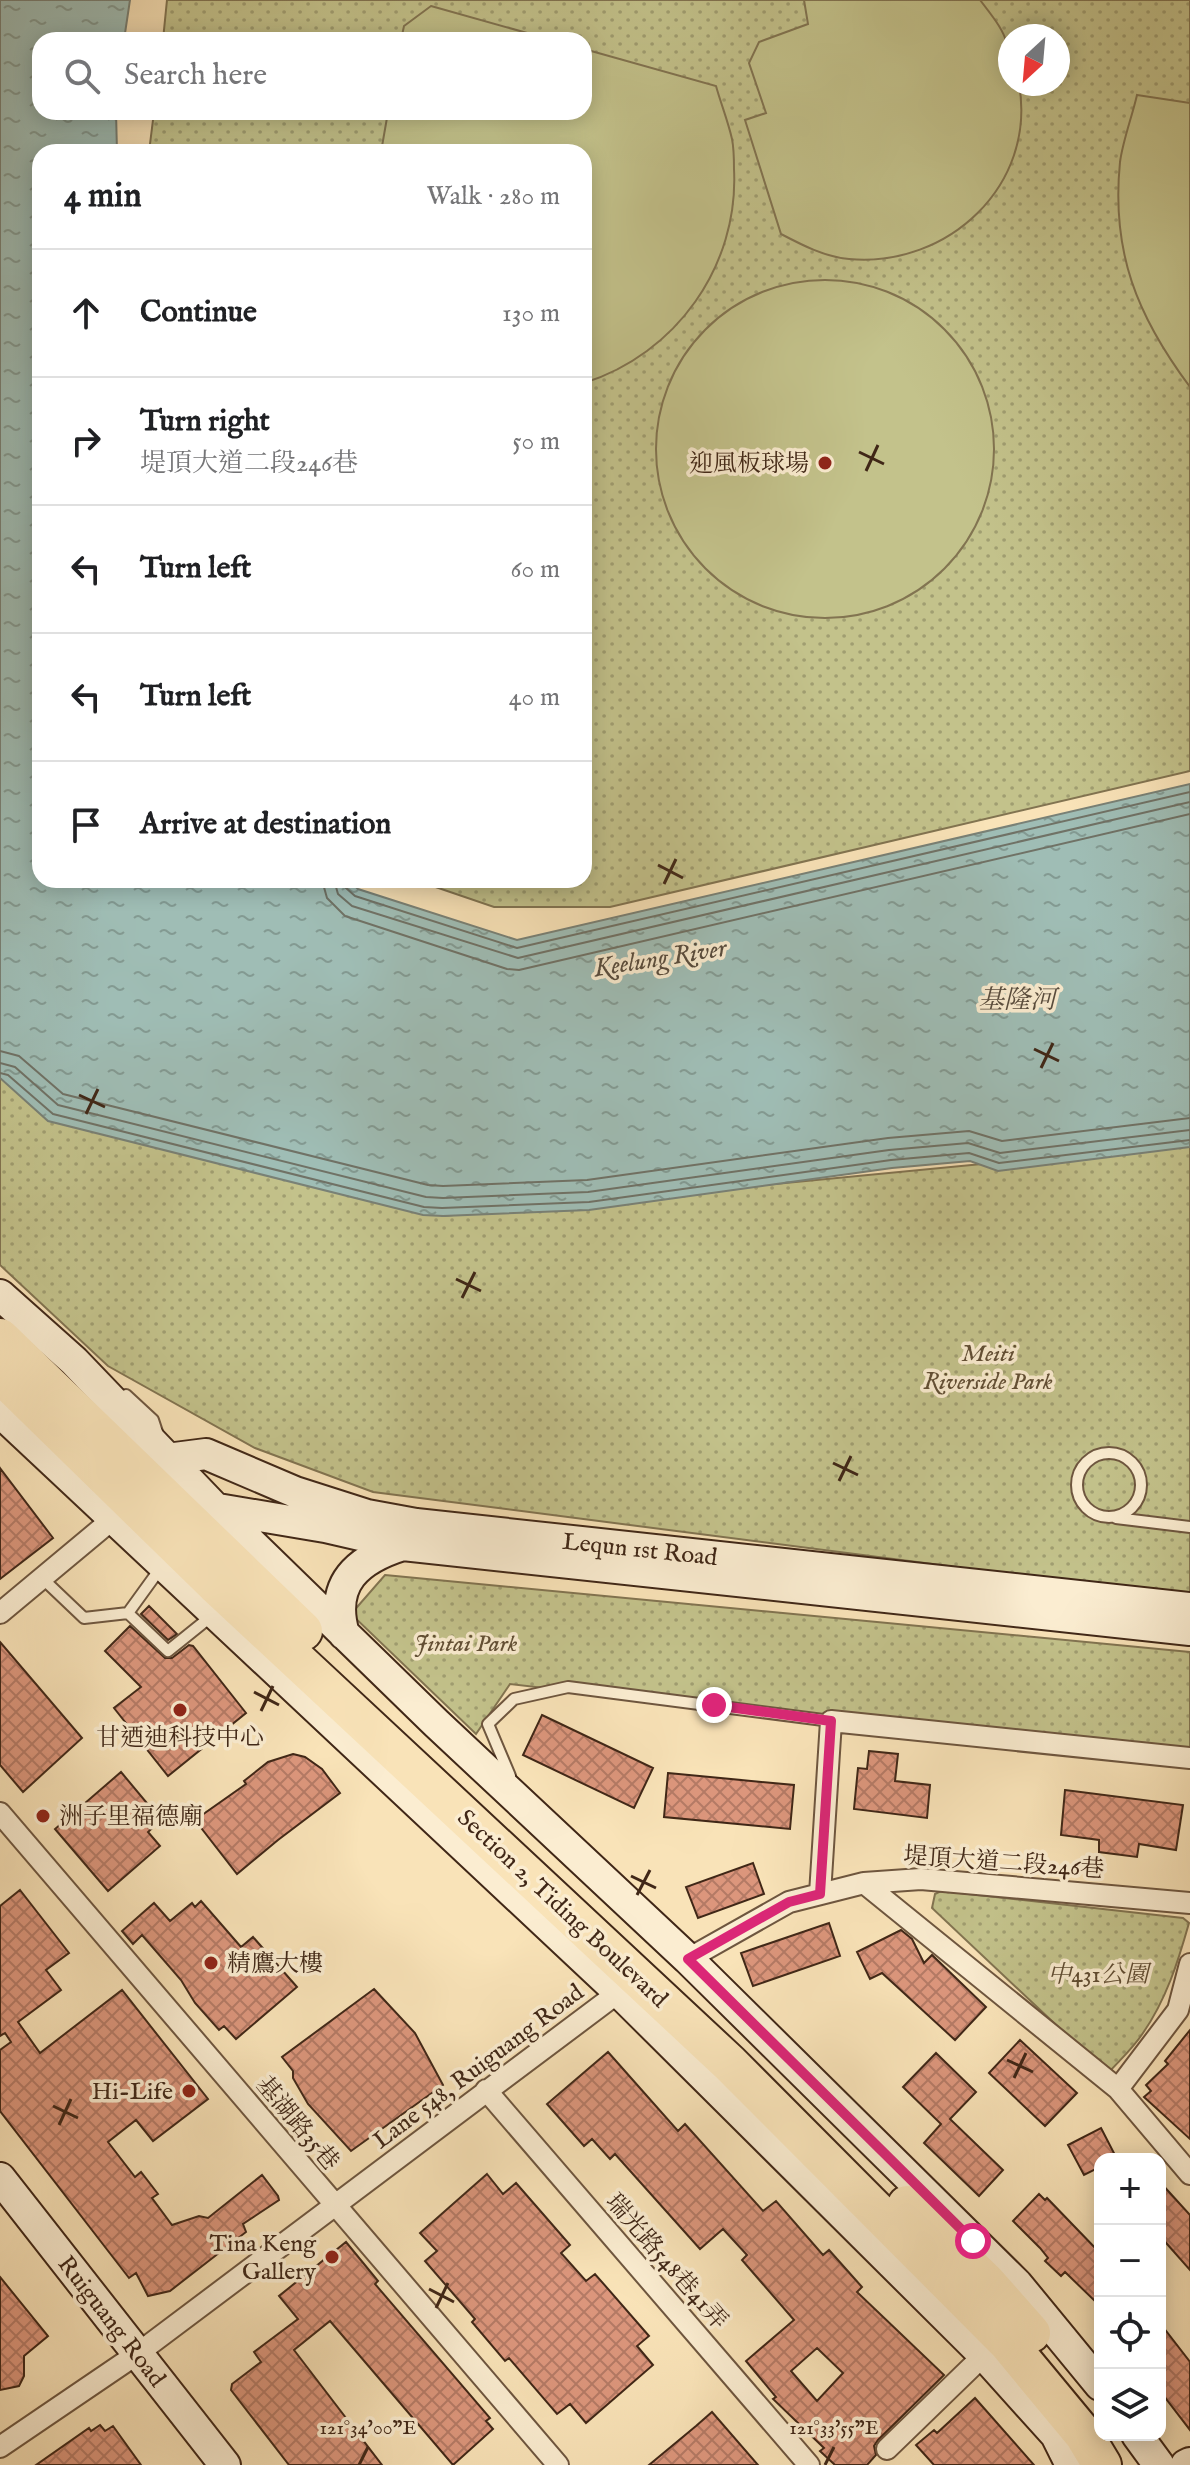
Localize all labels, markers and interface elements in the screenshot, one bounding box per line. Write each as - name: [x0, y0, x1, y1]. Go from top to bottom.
- north arrow: [998, 24, 1070, 96]
- search box: [32, 32, 592, 120]
- icon: search: [60, 54, 104, 98]
- text: Search here: [124, 57, 267, 95]
- text: 4 min: [64, 175, 142, 218]
- text: Walk · 280 m: [427, 180, 560, 213]
- icon: ahead: [64, 291, 108, 335]
- text: Continue: [140, 294, 257, 332]
- text: 130 m: [502, 297, 560, 330]
- text: Turn right: [140, 403, 270, 441]
- icon: right: [64, 419, 108, 463]
- text: 50 m: [512, 425, 560, 458]
- text: 堤頂大道二段246巷: [140, 447, 358, 480]
- place label: 迎風板球場: [689, 449, 809, 480]
- marker: 迎風板球場: [816, 454, 834, 472]
- icon: left: [64, 547, 108, 591]
- text: Turn left: [140, 550, 251, 588]
- text: 60 m: [511, 553, 560, 586]
- icon: left: [64, 675, 108, 719]
- text: Turn left: [140, 678, 251, 716]
- text: 40 m: [509, 681, 560, 714]
- icon: arrive: [64, 803, 108, 847]
- text: Arrive at destination: [140, 806, 391, 844]
- water label: Keelung River: [591, 932, 730, 986]
- water label: 基隆河: [978, 984, 1060, 1017]
- park label: Meiti Riverside Park: [923, 1339, 1053, 1398]
- street label: Lequn 1st Road: [561, 1527, 719, 1574]
- park label: Jintai Park: [415, 1629, 518, 1660]
- route end: [696, 1687, 732, 1723]
- marker: 甘迺迪科技中心: [171, 1701, 189, 1719]
- place label: 甘迺迪科技中心: [96, 1723, 264, 1754]
- place label: 洲子里福德廟: [59, 1802, 203, 1833]
- street label: Section 2, Tiding Boulevard: [450, 1803, 674, 2015]
- marker: 洲子里福德廟: [34, 1807, 52, 1825]
- street label: 堤頂大道二段246巷: [902, 1841, 1105, 1886]
- place label: 精鷹大樓: [227, 1949, 323, 1980]
- marker: 精鷹大樓: [202, 1954, 220, 1972]
- park label: 中431公園: [1047, 1960, 1153, 1991]
- street label: Lane 548, Ruiguang Road: [367, 1978, 591, 2157]
- street label: 基湖路35巷: [248, 2070, 345, 2177]
- place label: Hi-Life: [92, 2077, 173, 2108]
- marker: Hi-Life: [180, 2082, 198, 2100]
- map controls: [1094, 2153, 1166, 2441]
- button: +: [1094, 2153, 1166, 2225]
- street label: 瑞光路548巷41弄: [598, 2187, 733, 2336]
- route start: [955, 2223, 991, 2259]
- button: −: [1094, 2225, 1166, 2297]
- place label: Tina Keng Gallery: [210, 2229, 317, 2288]
- marker: Tina Keng Gallery: [323, 2248, 341, 2266]
- street label: Ruiguang Road: [50, 2250, 172, 2394]
- button: locate: [1094, 2297, 1166, 2369]
- button: layers: [1094, 2369, 1166, 2441]
- text: 121°34'00"E: [320, 2416, 417, 2441]
- text: 121°33'55"E: [789, 2416, 879, 2441]

